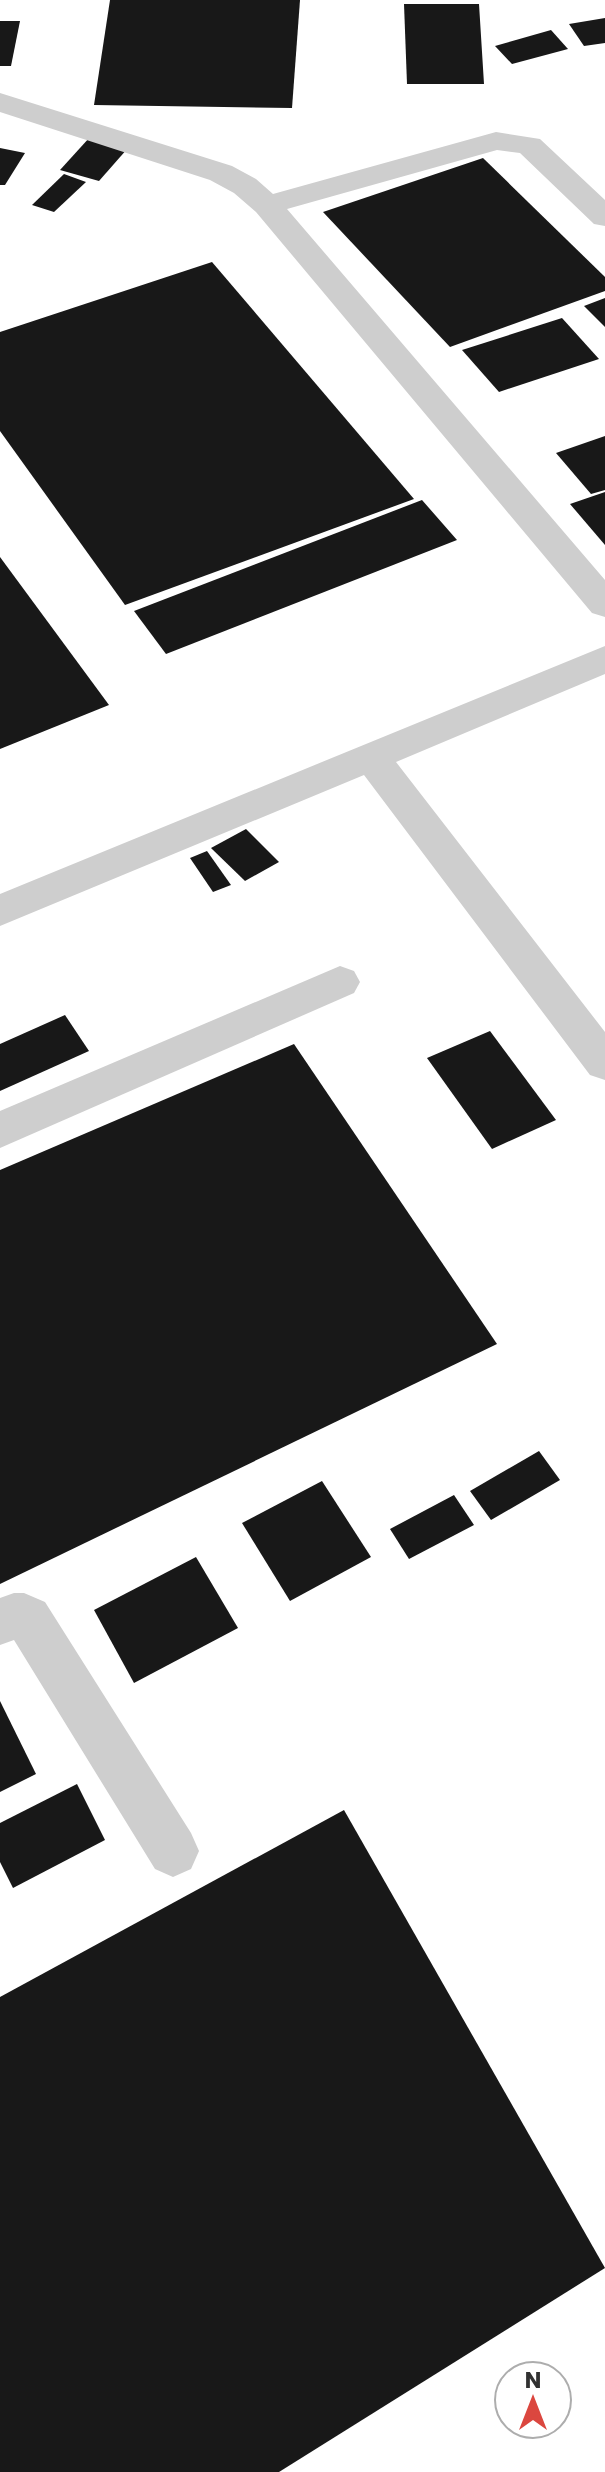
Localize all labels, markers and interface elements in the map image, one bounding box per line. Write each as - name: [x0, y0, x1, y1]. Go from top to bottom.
- north arrow: [493, 2360, 573, 2440]
- text: N: [525, 2365, 541, 2396]

